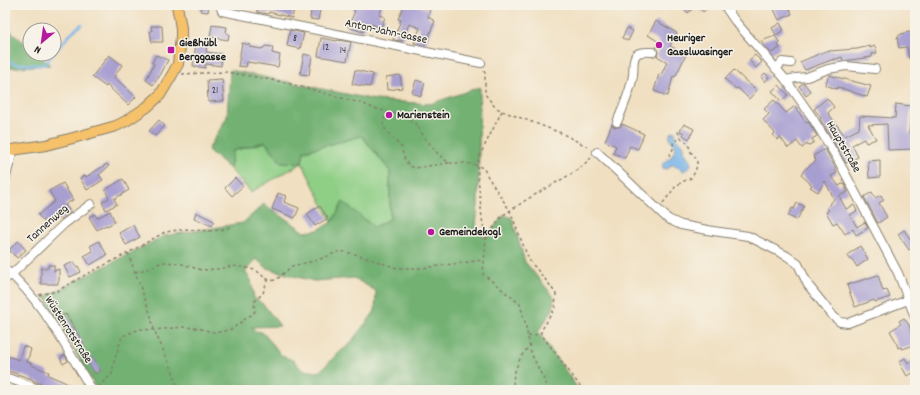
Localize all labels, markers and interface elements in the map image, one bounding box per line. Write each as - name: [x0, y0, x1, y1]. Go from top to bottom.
- street label: Anton-Jahn-Gasse: [343, 15, 429, 49]
- north arrow: [22, 22, 62, 62]
- place label: Heuriger Gasslwasinger: [667, 30, 733, 61]
- house number: 8: [293, 32, 297, 46]
- place label: Gießhübl Berggasse: [179, 35, 227, 66]
- text: N: [31, 40, 44, 57]
- marker: Heuriger Gasslwasinger: [654, 40, 664, 50]
- house number: 12: [323, 41, 329, 55]
- house number: 14: [340, 44, 346, 58]
- marker: Gießhübl Berggasse: [166, 45, 176, 55]
- house number: 21: [212, 84, 218, 98]
- place label: Marienstein: [397, 107, 450, 124]
- marker: Marienstein: [384, 110, 394, 120]
- street label: Hauptstraße: [821, 118, 865, 176]
- street label: Tannenweg: [24, 201, 72, 247]
- place label: Gemeindekogl: [439, 224, 501, 241]
- marker: Gemeindekogl: [426, 227, 436, 237]
- street label: Wüstenrotstraße: [40, 293, 96, 367]

